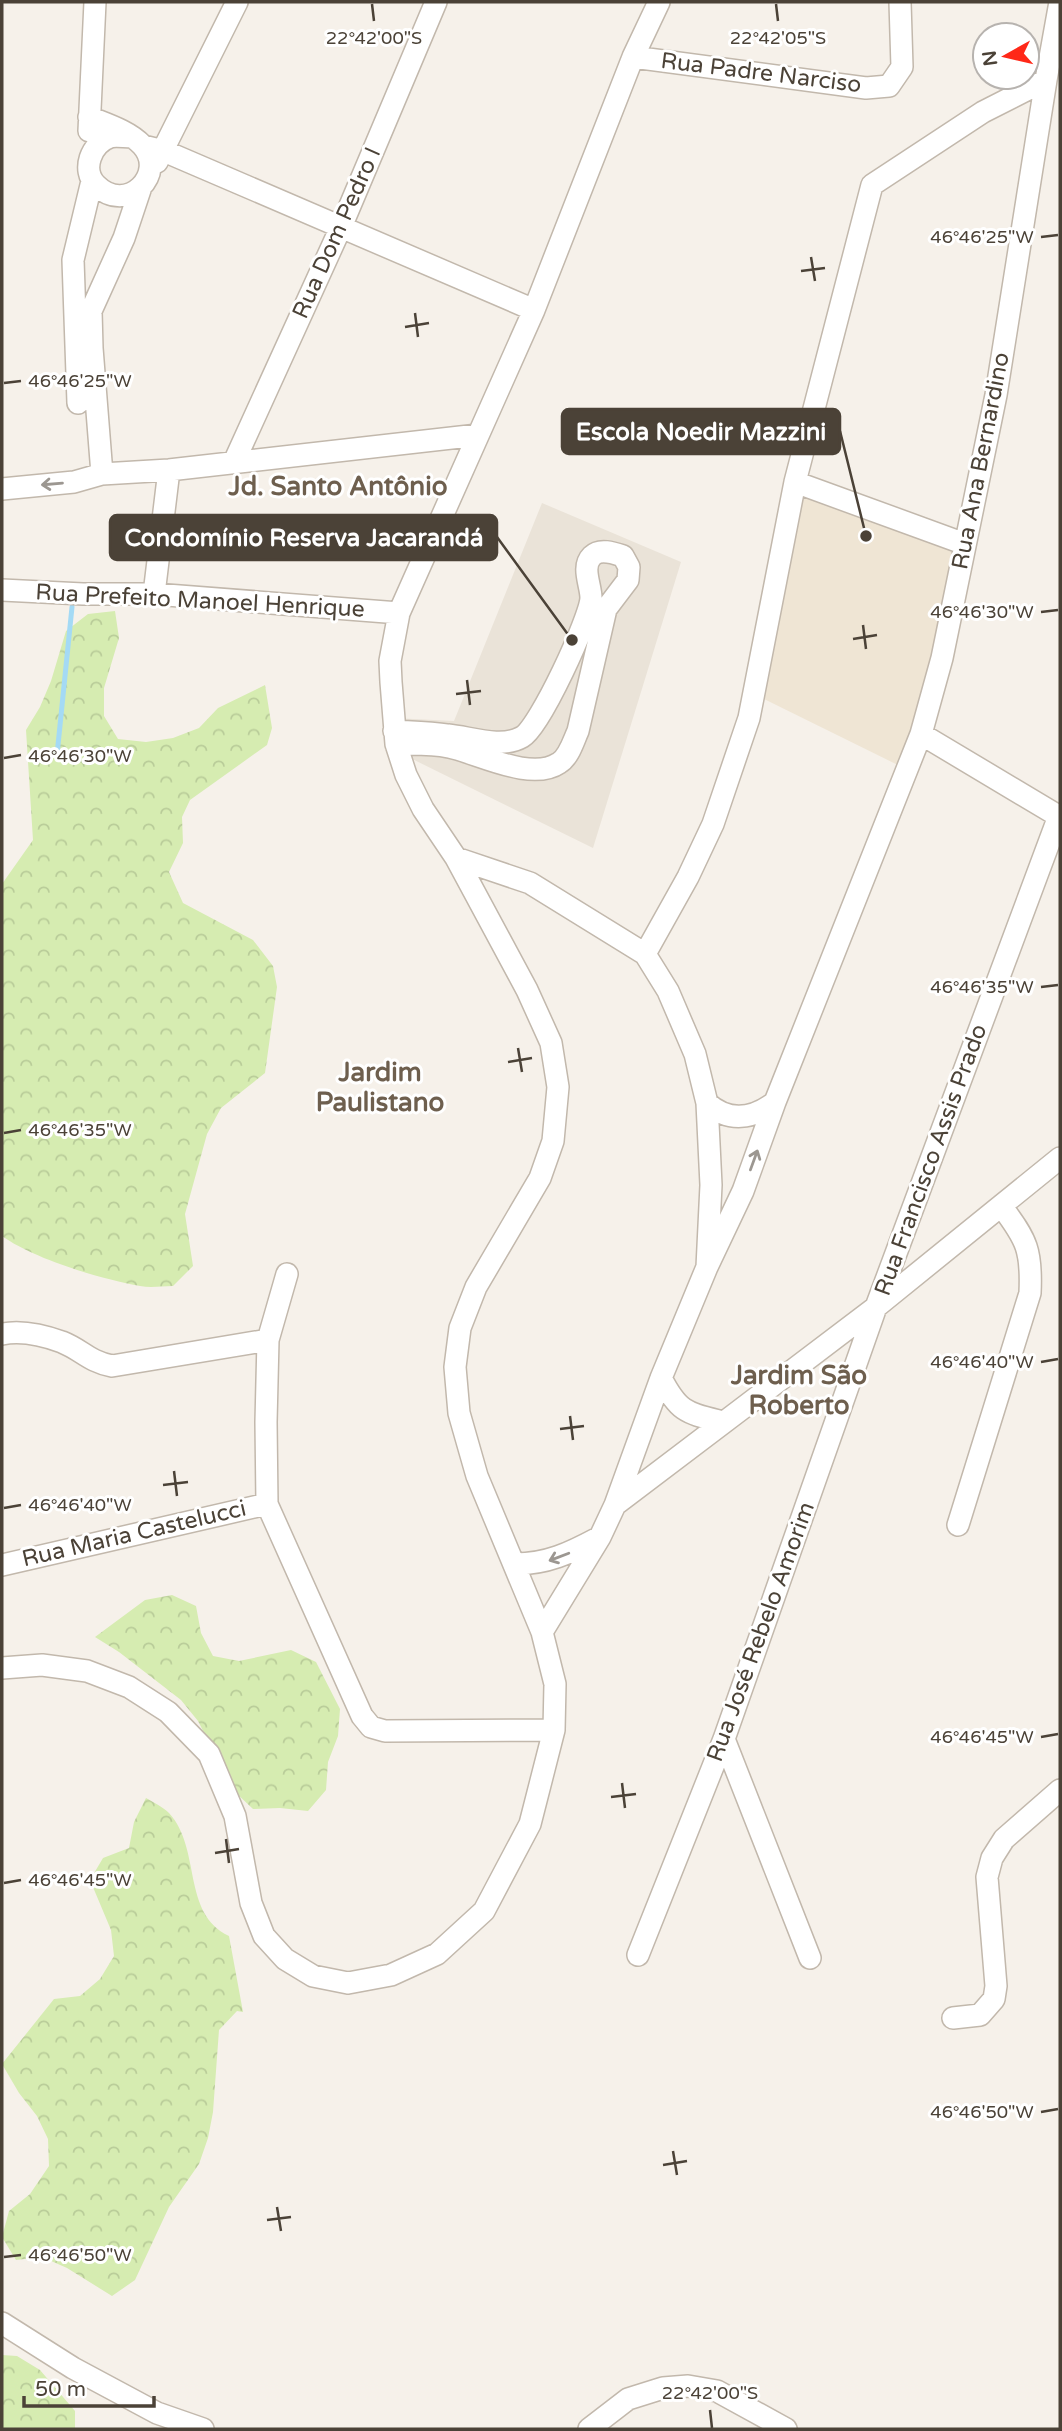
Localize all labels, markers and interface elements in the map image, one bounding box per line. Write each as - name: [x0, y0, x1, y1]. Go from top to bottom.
- north arrow: [971, 21, 1041, 91]
- text: 22°42'00"S: [326, 27, 422, 49]
- text: 22°42'05"S: [730, 27, 826, 49]
- street label: Rua Padre Narciso: [659, 47, 863, 99]
- text: N: [978, 49, 1002, 67]
- street label: Rua Dom Pedro I: [287, 143, 387, 323]
- text: 46°46'25"W: [930, 226, 1034, 248]
- street label: Rua Ana Bernardino: [946, 350, 1016, 572]
- text: 46°46'25"W: [28, 370, 132, 392]
- callout: Escola Noedir Mazzini: [562, 409, 840, 454]
- text: Escola Noedir Mazzini: [576, 418, 826, 447]
- district label: Jd. Santo Antônio: [228, 471, 448, 502]
- one-way arrow: [42, 478, 64, 491]
- callout: Condomínio Reserva Jacarandá: [110, 515, 497, 560]
- text: Condomínio Reserva Jacarandá: [125, 524, 483, 553]
- street label: Rua Prefeito Manoel Henrique: [35, 578, 365, 624]
- text: 46°46'30"W: [930, 601, 1034, 623]
- text: 46°46'30"W: [28, 745, 132, 767]
- text: 46°46'35"W: [930, 976, 1034, 998]
- street label: Rua Francisco Assis Prado: [869, 1020, 993, 1300]
- district label: Jardim Paulistano: [316, 1057, 445, 1118]
- text: 46°46'35"W: [28, 1119, 132, 1141]
- one-way arrow: [749, 1149, 761, 1171]
- text: 46°46'40"W: [930, 1351, 1034, 1373]
- district label: Jardim São Roberto: [730, 1360, 867, 1421]
- text: 46°46'40"W: [28, 1494, 132, 1516]
- street label: Rua Maria Castelucci: [19, 1495, 249, 1573]
- street label: Rua José Rebelo Amorim: [701, 1498, 821, 1766]
- one-way arrow: [549, 1552, 571, 1564]
- text: 46°46'45"W: [930, 1726, 1034, 1748]
- text: 46°46'45"W: [28, 1869, 132, 1891]
- text: 46°46'50"W: [930, 2101, 1034, 2123]
- text: 46°46'50"W: [28, 2244, 132, 2266]
- scale bar: [24, 2364, 154, 2408]
- text: 50 m: [35, 2377, 86, 2402]
- text: 22°42'00"S: [662, 2382, 758, 2404]

